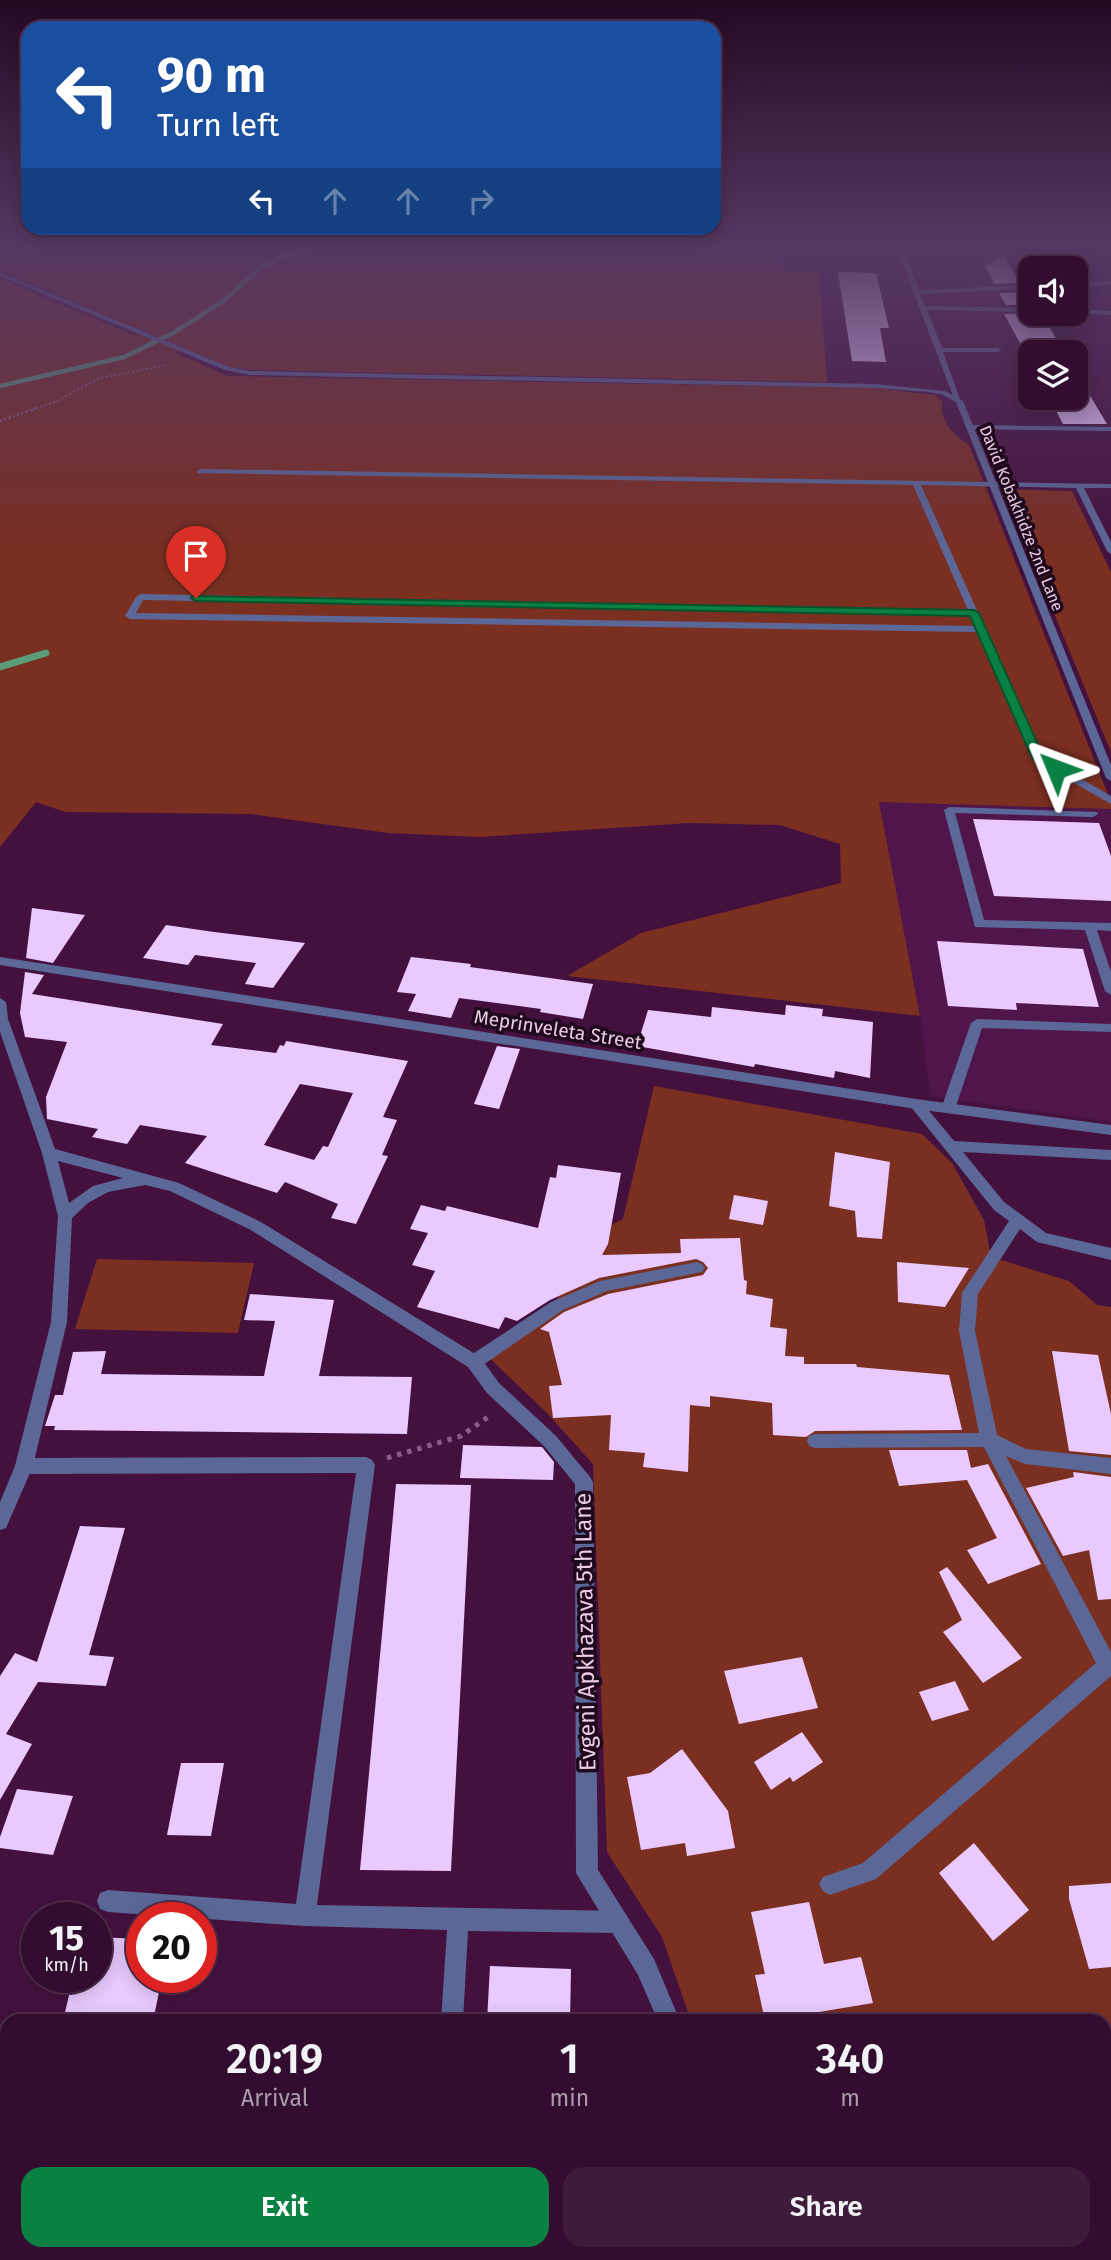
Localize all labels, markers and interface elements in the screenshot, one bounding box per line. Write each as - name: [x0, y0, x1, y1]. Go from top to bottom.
- text: 90 m: [157, 46, 266, 105]
- icon: left: [42, 49, 133, 140]
- text: Turn left: [157, 106, 279, 144]
- icon: left: [243, 182, 281, 220]
- icon: ahead: [316, 182, 354, 220]
- icon: ahead: [389, 182, 427, 220]
- icon: right: [462, 182, 500, 220]
- map controls: [1018, 256, 1088, 410]
- button: sound: [1018, 256, 1088, 326]
- button: layers: [1018, 340, 1088, 410]
- street label: David Kobakhidze 2nd Lane: [976, 423, 1068, 614]
- pin: [166, 526, 226, 598]
- icon: arrive: [177, 537, 215, 575]
- position arrow: [1019, 732, 1093, 806]
- street label: Meprinveleta Street: [473, 1005, 643, 1054]
- street label: Evgeni Apkhazava 5th Lane: [569, 1493, 601, 1771]
- speed limit sign: 20: [126, 1902, 217, 1993]
- text: 15: [49, 1917, 84, 1959]
- text: km/h: [44, 1954, 89, 1976]
- text: 20:19: [226, 2034, 323, 2084]
- text: 1: [560, 2034, 579, 2084]
- text: 340: [815, 2034, 885, 2084]
- text: Arrival: [241, 2084, 308, 2112]
- text: min: [549, 2084, 589, 2112]
- text: m: [840, 2084, 860, 2112]
- button: Exit: [21, 2167, 549, 2247]
- button: Share: [563, 2167, 1090, 2247]

